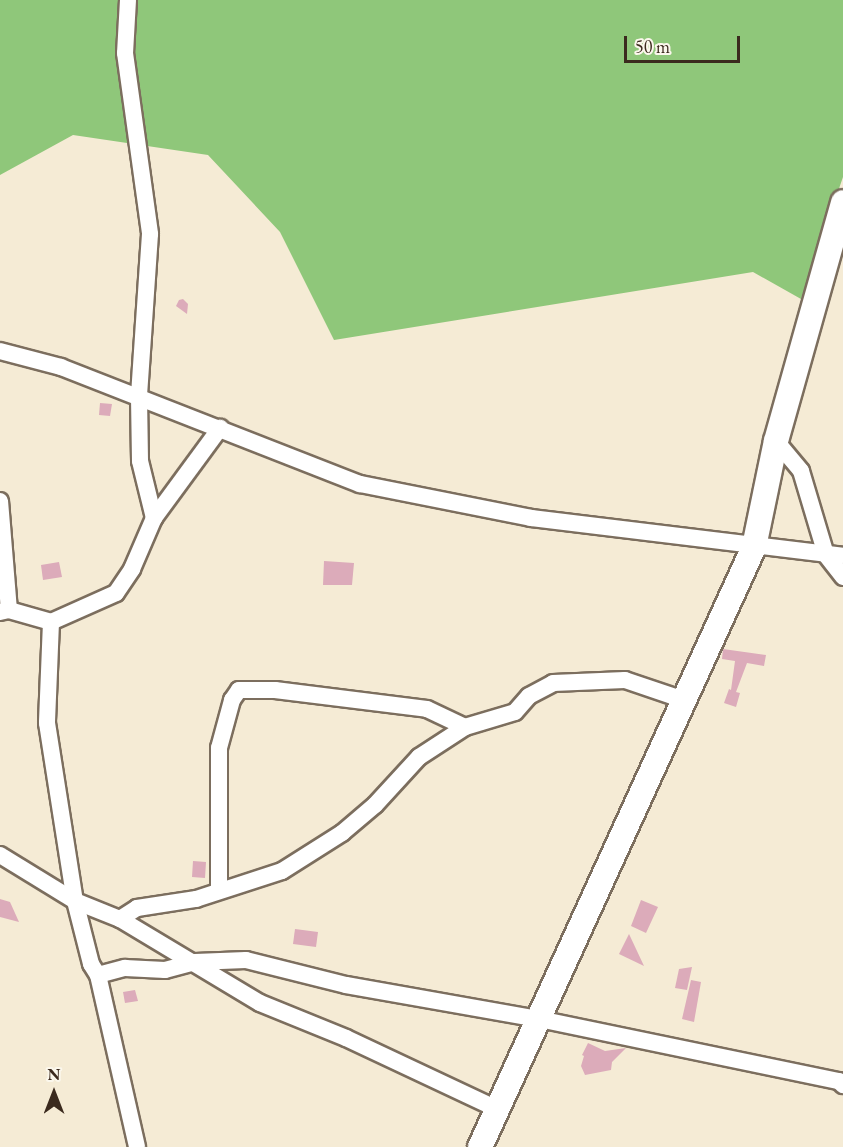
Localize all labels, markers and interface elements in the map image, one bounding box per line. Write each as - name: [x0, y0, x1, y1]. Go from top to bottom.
- scale bar: [627, 24, 742, 62]
- text: 50 m: [635, 35, 670, 58]
- north arrow: [24, 1063, 84, 1123]
- text: N: [48, 1064, 60, 1085]

